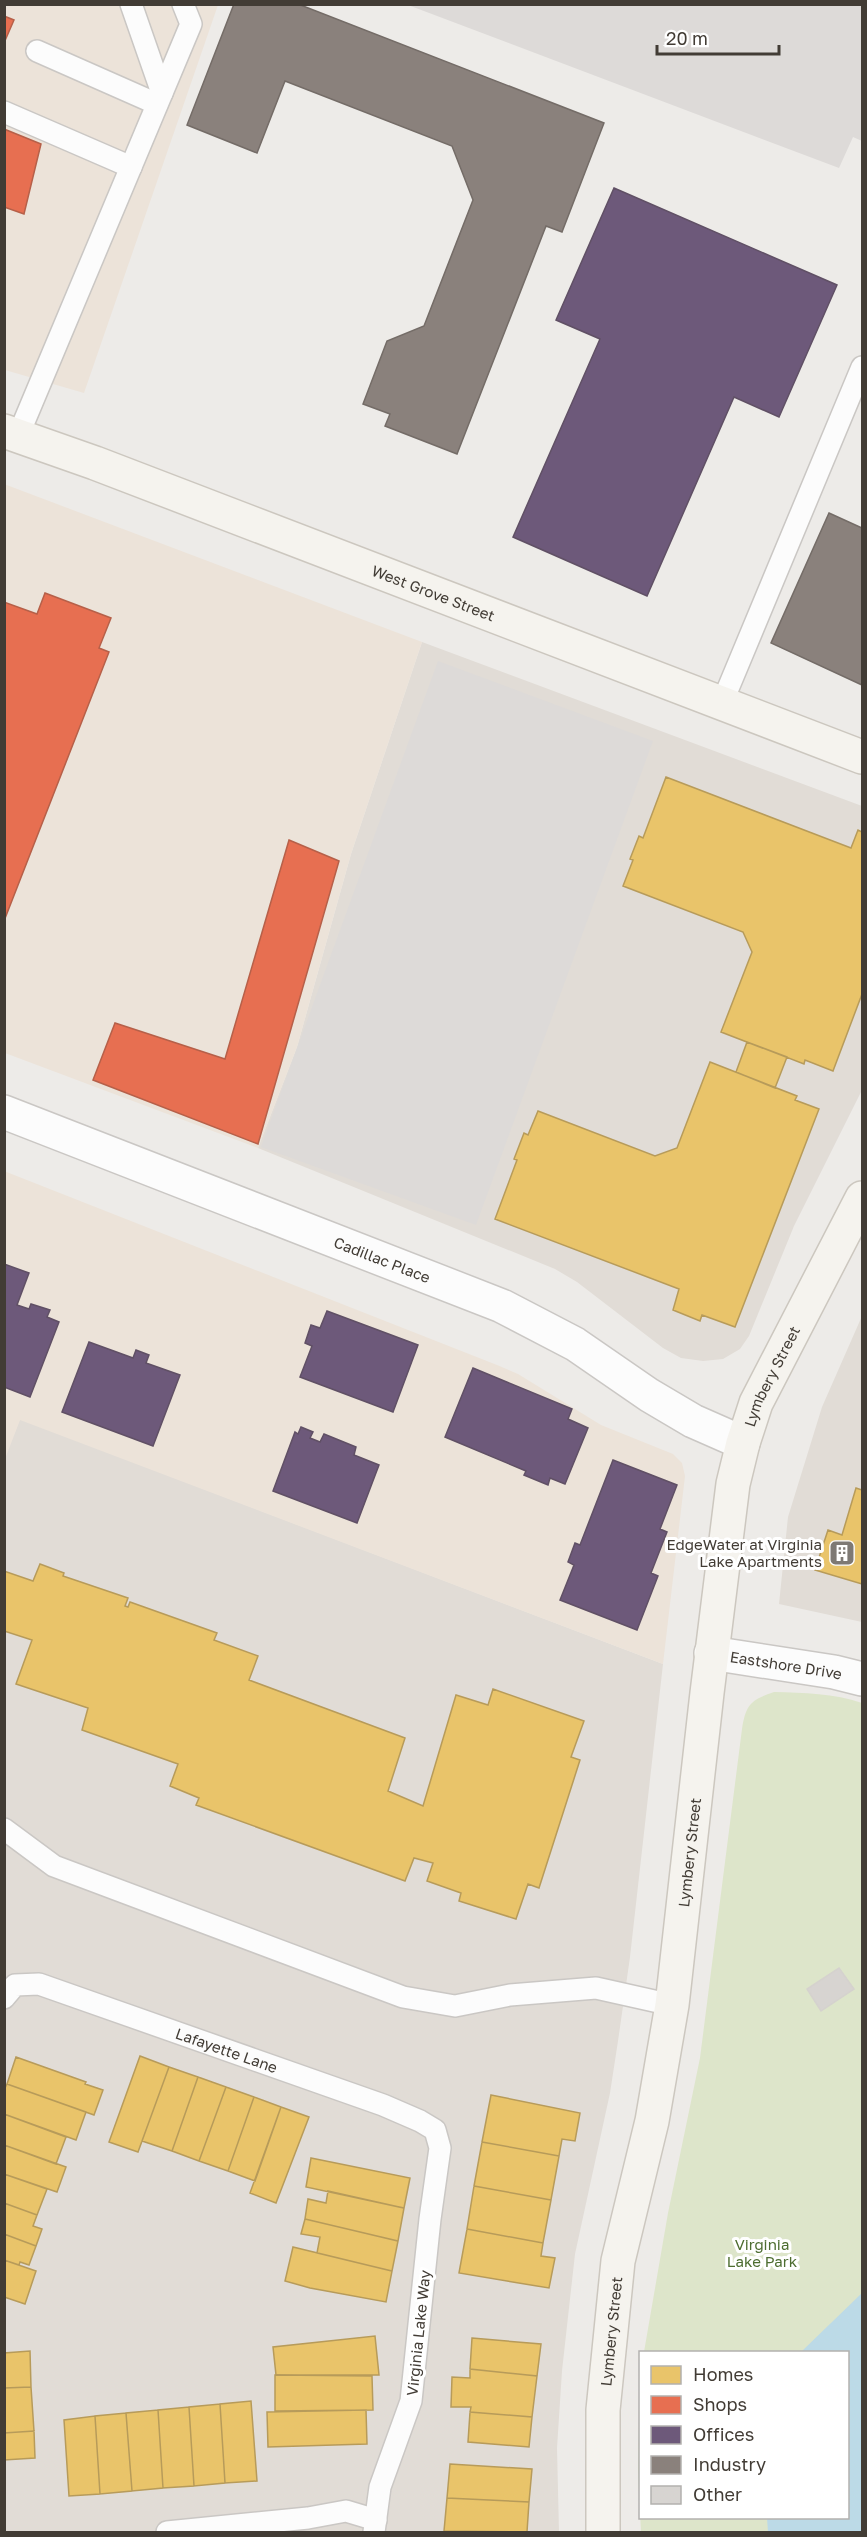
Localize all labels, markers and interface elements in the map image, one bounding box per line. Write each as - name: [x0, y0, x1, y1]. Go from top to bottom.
- scale bar: [657, 18, 778, 56]
- text: 20 m: [666, 27, 708, 49]
- street label: West Grove Street: [369, 561, 498, 624]
- street label: Cadillac Place: [332, 1232, 433, 1286]
- street label: Lymbery Street: [740, 1323, 803, 1429]
- place label: EdgeWater at Virginia Lake Apartments: [667, 1535, 822, 1570]
- building icon: EdgeWater at Virginia Lake Apartments: [827, 1538, 857, 1568]
- street label: Eastshore Drive: [729, 1647, 844, 1683]
- street label: Lymbery Street: [674, 1797, 704, 1908]
- street label: Lafayette Lane: [173, 2024, 280, 2076]
- park label: Virginia Lake Park: [727, 2235, 798, 2270]
- street label: Virginia Lake Way: [402, 2268, 434, 2397]
- street label: Lymbery Street: [596, 2276, 625, 2387]
- legend: [639, 2351, 849, 2519]
- text: Homes: [693, 2363, 753, 2385]
- text: Shops: [693, 2393, 747, 2415]
- text: Offices: [693, 2423, 754, 2445]
- text: Industry: [693, 2453, 766, 2475]
- text: Other: [693, 2483, 742, 2505]

